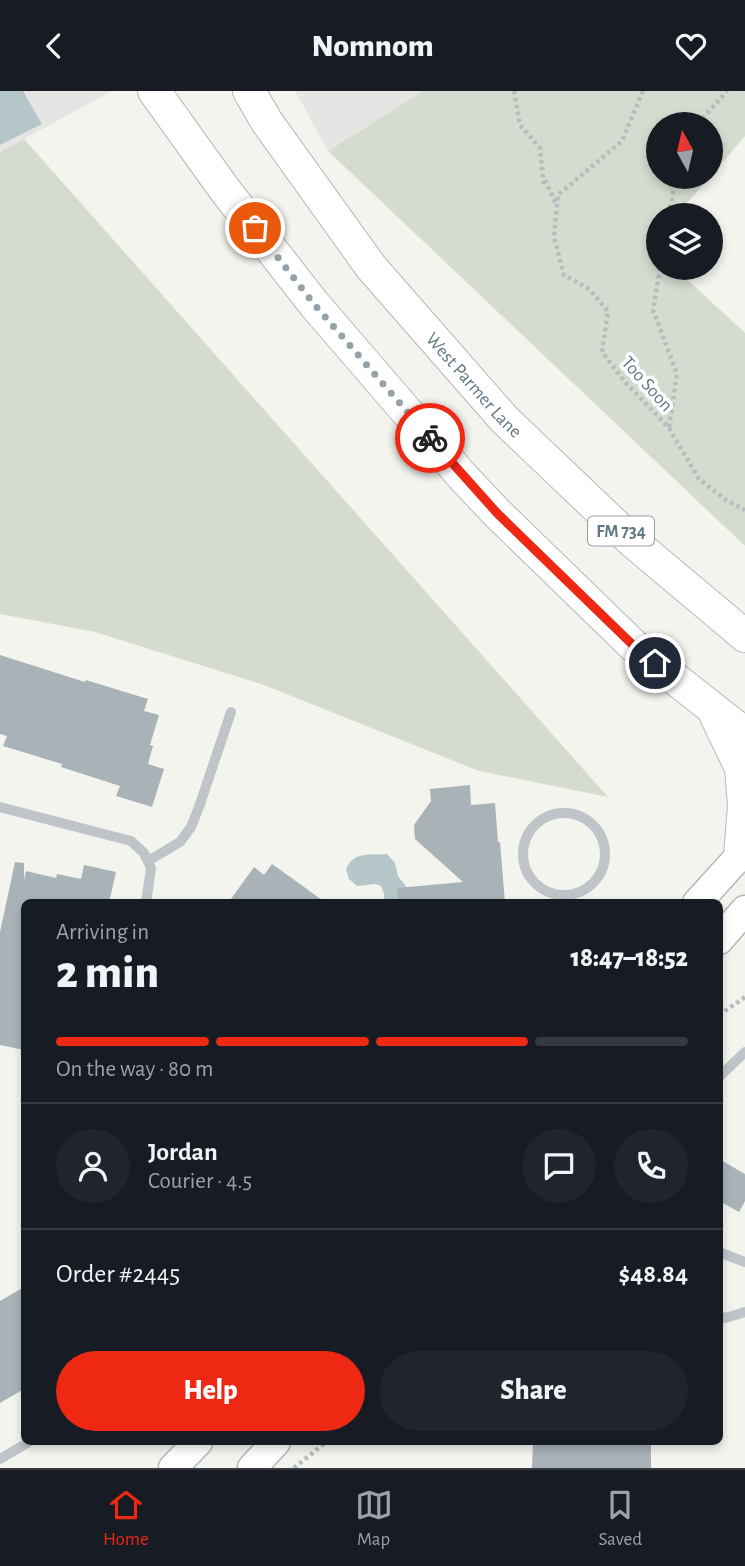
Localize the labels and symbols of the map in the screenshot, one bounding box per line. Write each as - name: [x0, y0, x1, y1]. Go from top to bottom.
- north arrow: [646, 112, 723, 189]
- pin: [225, 198, 285, 258]
- street label: West Parmer Lane: [422, 329, 525, 442]
- street label: Too Soon: [618, 353, 676, 415]
- courier: [395, 403, 465, 473]
- road number: FM 734: [588, 517, 654, 545]
- pin: [625, 633, 685, 693]

